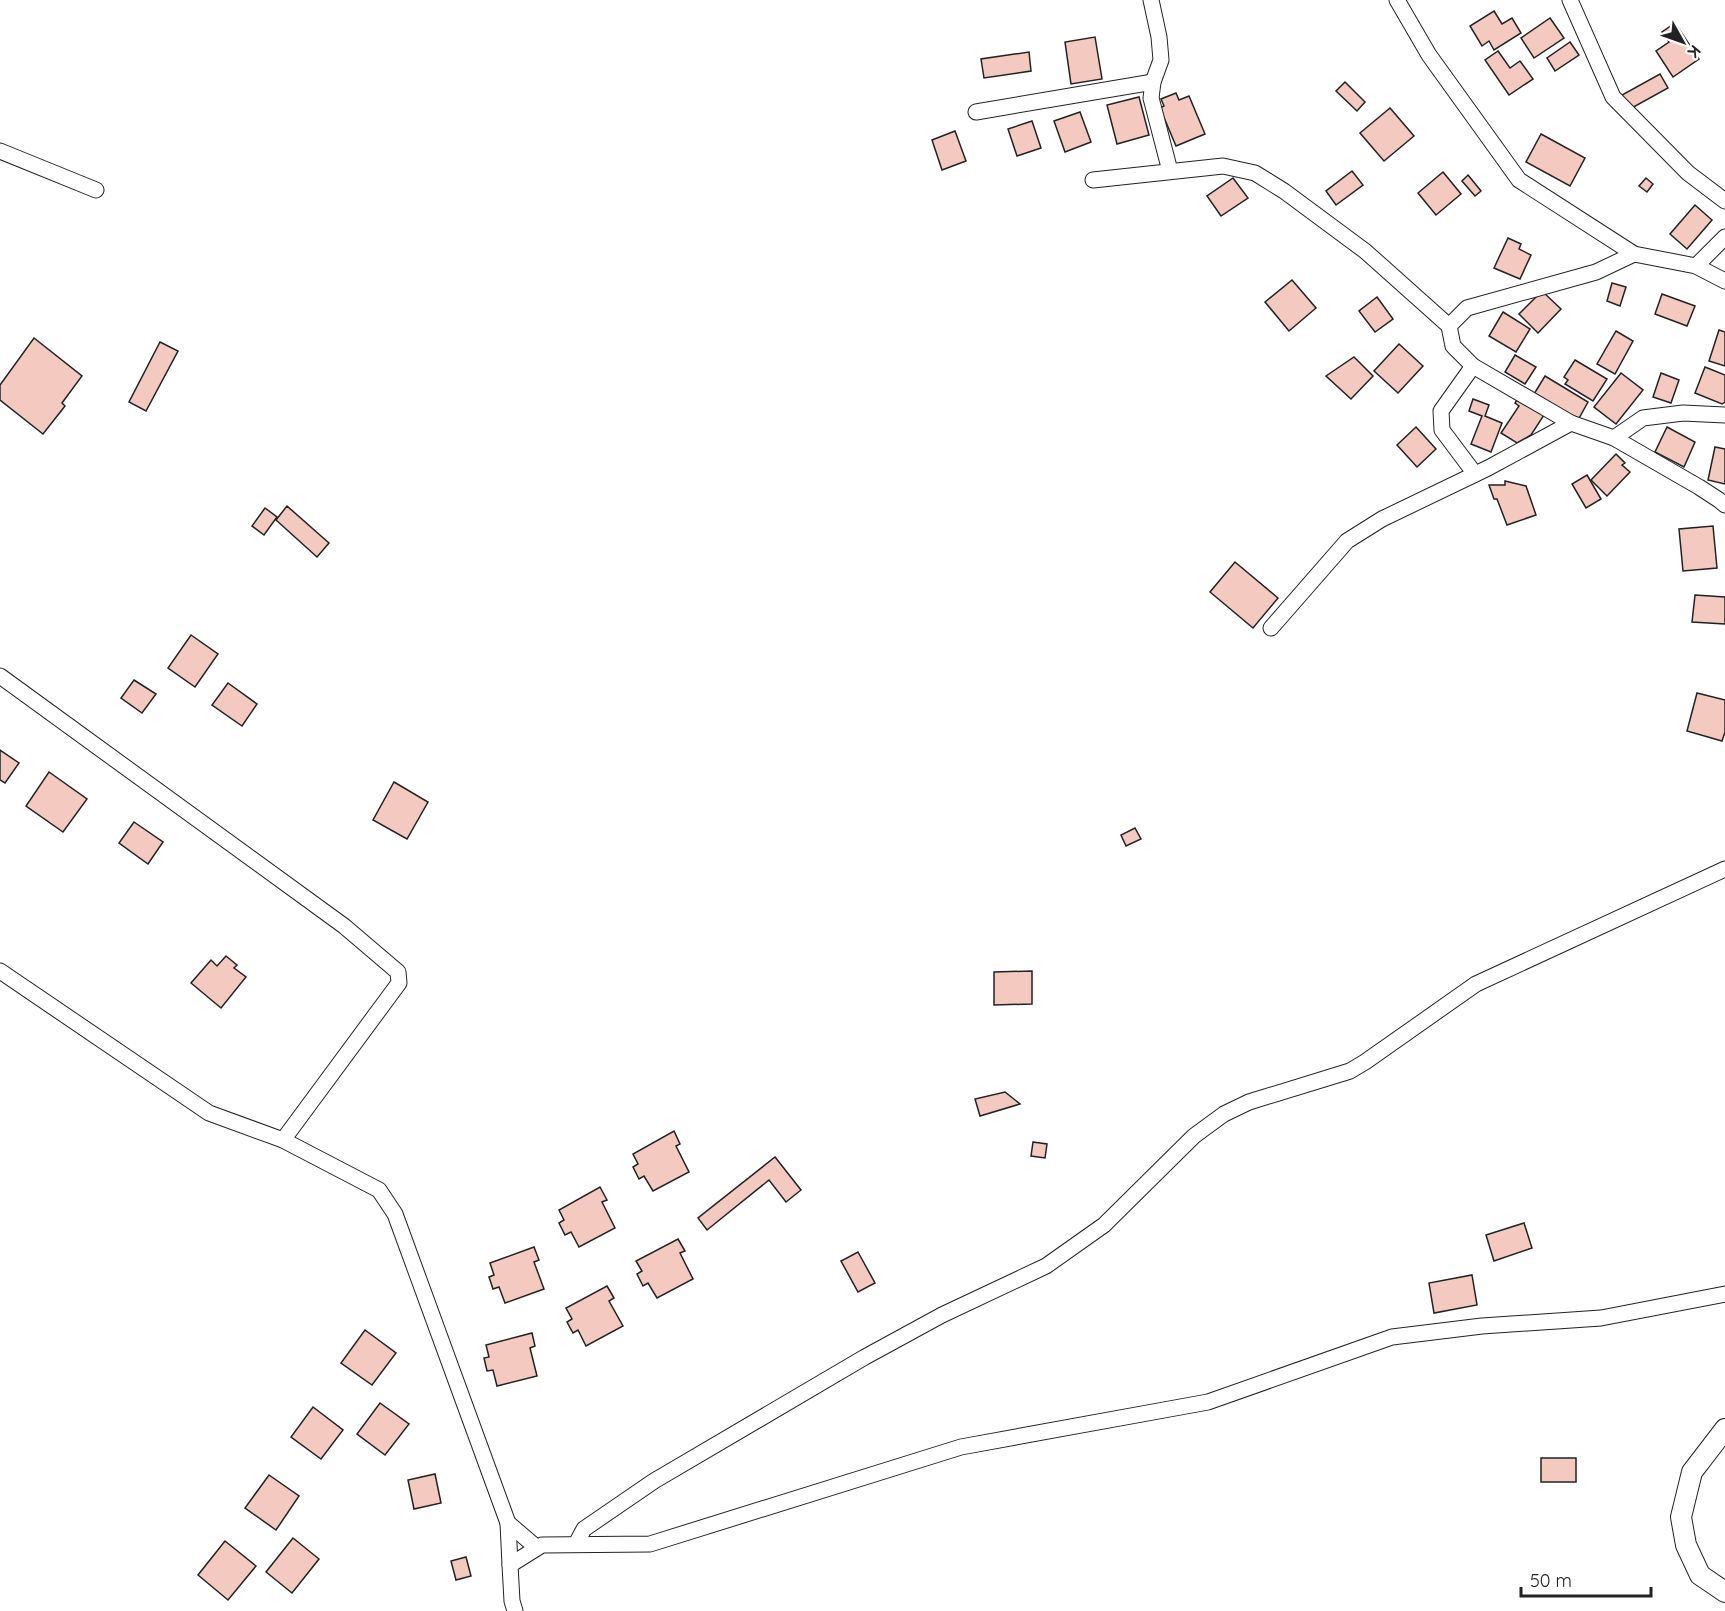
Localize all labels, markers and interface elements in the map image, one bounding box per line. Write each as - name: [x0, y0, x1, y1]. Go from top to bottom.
- north arrow: [1653, 12, 1713, 72]
- text: K: [1683, 41, 1706, 62]
- scale bar: [1521, 1560, 1652, 1598]
- text: 50 m: [1530, 1569, 1572, 1592]

